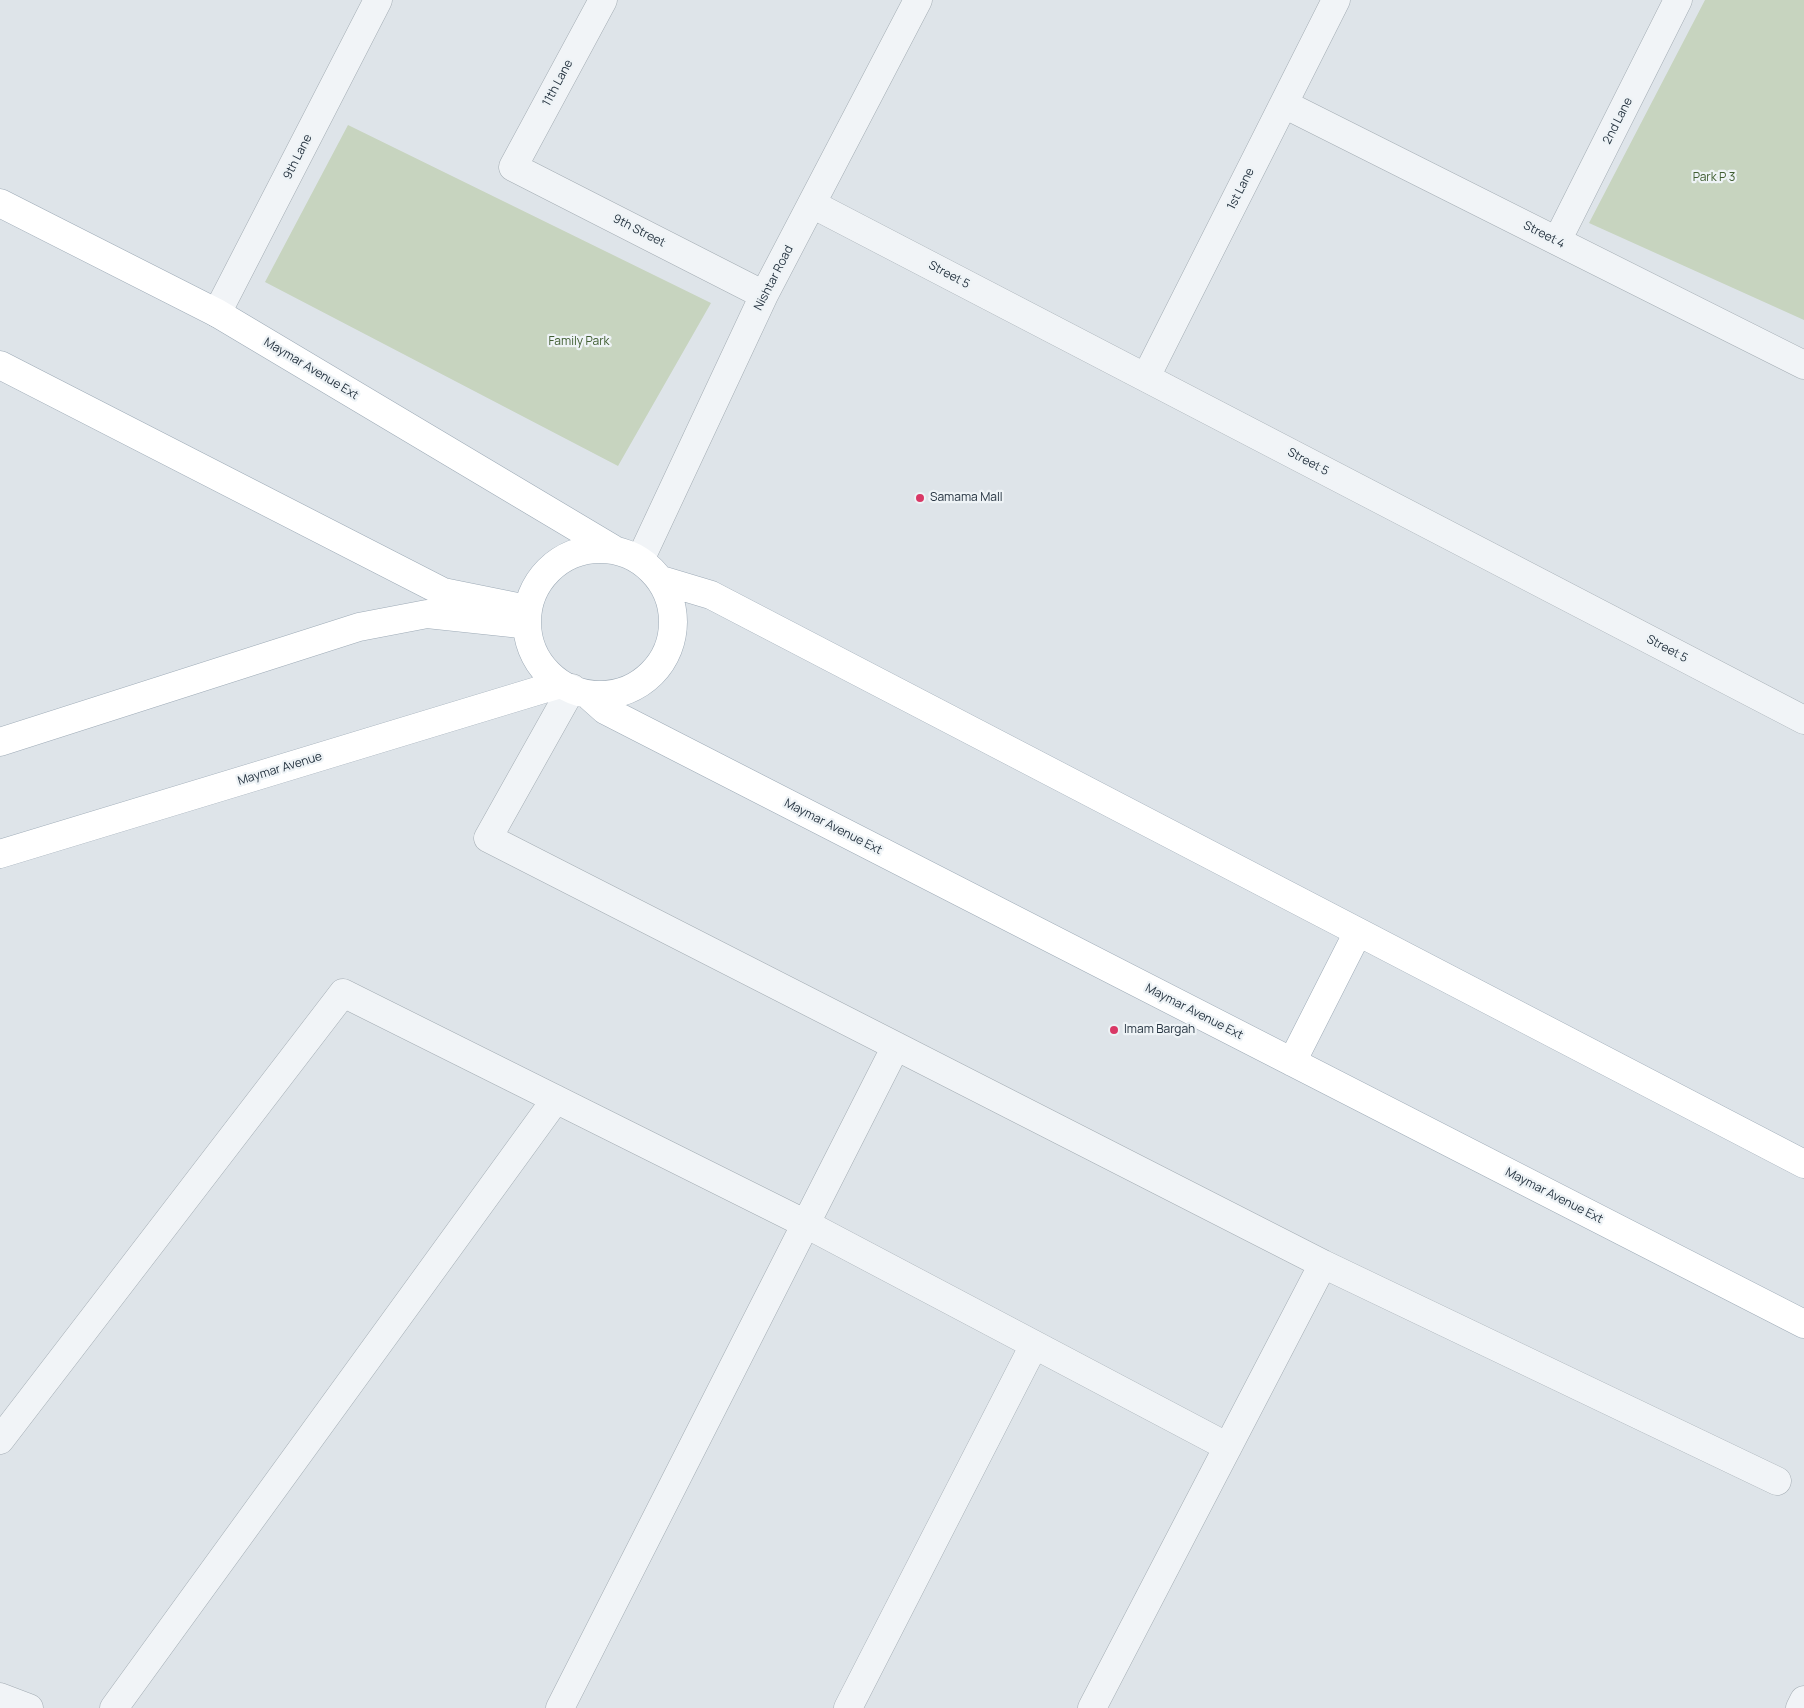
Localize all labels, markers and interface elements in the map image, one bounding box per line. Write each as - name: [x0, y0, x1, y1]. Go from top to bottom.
- street label: 11th Lane: [540, 57, 576, 109]
- street label: 2nd Lane: [1600, 95, 1636, 147]
- street label: 9th Lane: [281, 132, 315, 182]
- street label: 1st Lane: [1224, 166, 1258, 212]
- park label: Park P 3: [1693, 171, 1735, 185]
- street label: 9th Street: [610, 212, 668, 250]
- street label: Street 4: [1521, 218, 1567, 252]
- street label: Nishtar Road: [751, 243, 797, 313]
- street label: Street 5: [926, 258, 972, 292]
- street label: Maymar Avenue Ext: [261, 335, 361, 403]
- park label: Family Park: [549, 335, 609, 349]
- street label: Street 5: [1285, 445, 1331, 479]
- place label: Samama Mall: [930, 491, 1003, 505]
- marker: Samama Mall: [914, 492, 926, 504]
- street label: Street 5: [1644, 632, 1690, 666]
- street label: Maymar Avenue: [236, 749, 324, 789]
- street label: Maymar Avenue Ext: [782, 796, 884, 858]
- street label: Maymar Avenue Ext: [1143, 981, 1245, 1043]
- place label: Imam Bargah: [1124, 1023, 1195, 1037]
- marker: Imam Bargah: [1108, 1024, 1120, 1036]
- street label: Maymar Avenue Ext: [1503, 1165, 1605, 1227]

